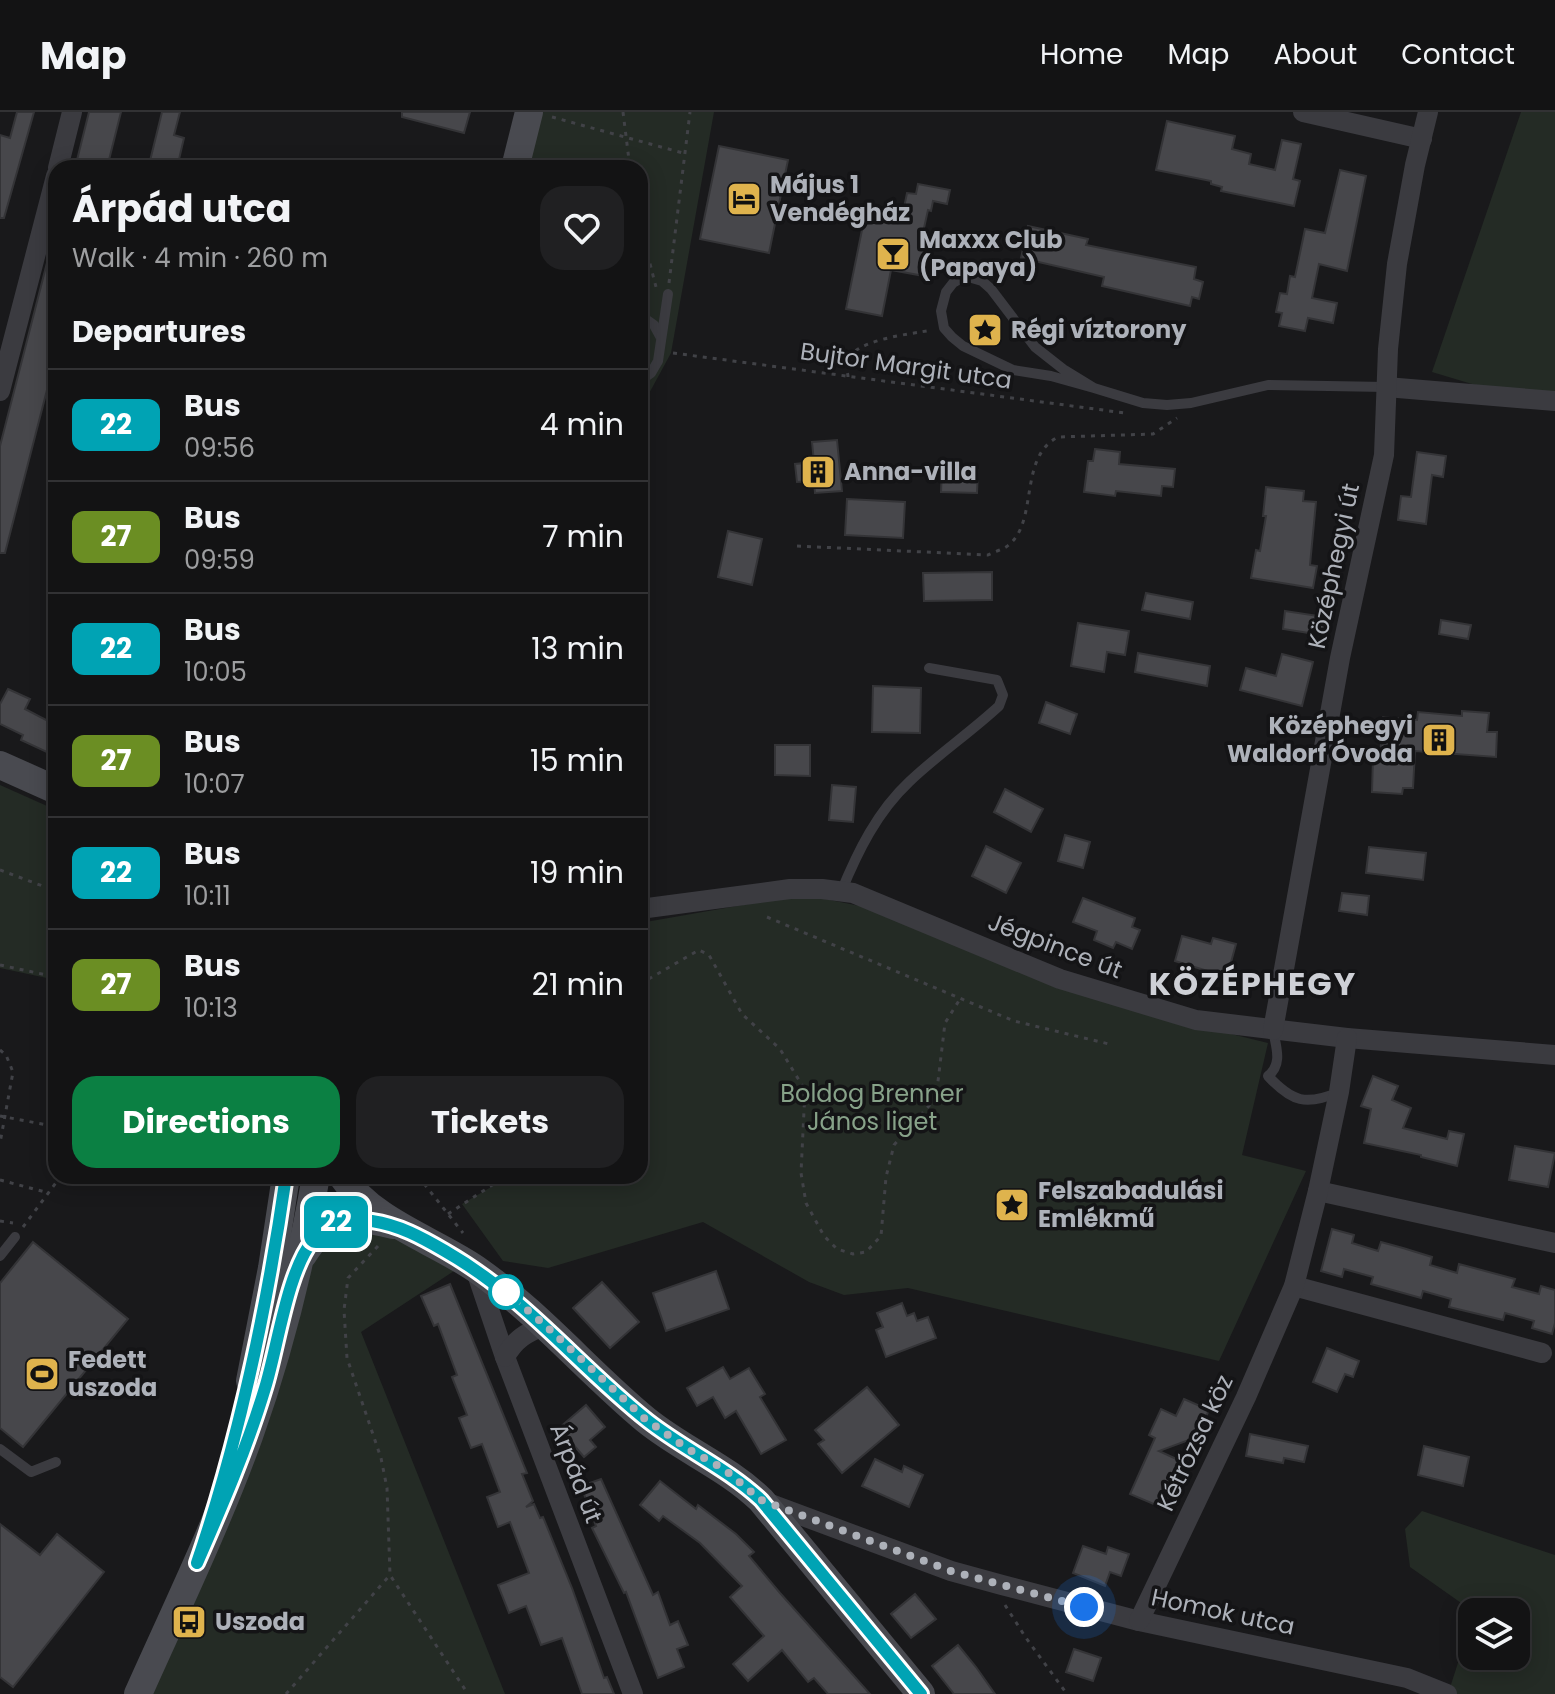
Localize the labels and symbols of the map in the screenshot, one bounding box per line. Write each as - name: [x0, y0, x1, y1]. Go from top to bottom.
- place label: Május 1 Vendégház: [770, 168, 910, 229]
- hotel icon: Május 1 Vendégház: [725, 180, 763, 218]
- place label: Maxxx Club (Papaya): [919, 223, 1063, 284]
- bar icon: Maxxx Club (Papaya): [874, 235, 912, 273]
- place icon: Régi víztorony: [966, 311, 1004, 349]
- place label: Régi víztorony: [1011, 313, 1187, 346]
- street label: Bujtor Margit utca: [798, 334, 1014, 397]
- building icon: Anna-villa: [799, 453, 837, 491]
- place label: Anna-villa: [844, 455, 977, 488]
- street label: Középhegyi út: [1300, 480, 1367, 652]
- place label: Középhegyi Waldorf Óvoda: [1227, 709, 1413, 770]
- building icon: Középhegyi Waldorf Óvoda: [1420, 721, 1458, 759]
- street label: Jégpince út: [983, 905, 1127, 986]
- district label: KÖZÉPHEGY: [1149, 961, 1357, 1006]
- park label: Boldog Brenner János liget: [780, 1077, 964, 1138]
- place label: Felszabadulási Emlékmű: [1038, 1174, 1224, 1235]
- place icon: Felszabadulási Emlékmű: [993, 1186, 1031, 1224]
- line badge: 22: [300, 1196, 372, 1248]
- unlabelled marker: [489, 1275, 523, 1309]
- place label: Fedett uszoda: [68, 1343, 157, 1404]
- sports icon: Fedett uszoda: [23, 1355, 61, 1393]
- street label: Kétrózsa köz: [1149, 1369, 1241, 1516]
- street label: Árpád út: [542, 1418, 611, 1527]
- street label: Homok utca: [1148, 1580, 1298, 1643]
- your location: [1064, 1587, 1104, 1627]
- bus stop icon: Uszoda: [170, 1603, 208, 1641]
- place label: Uszoda: [215, 1605, 305, 1638]

